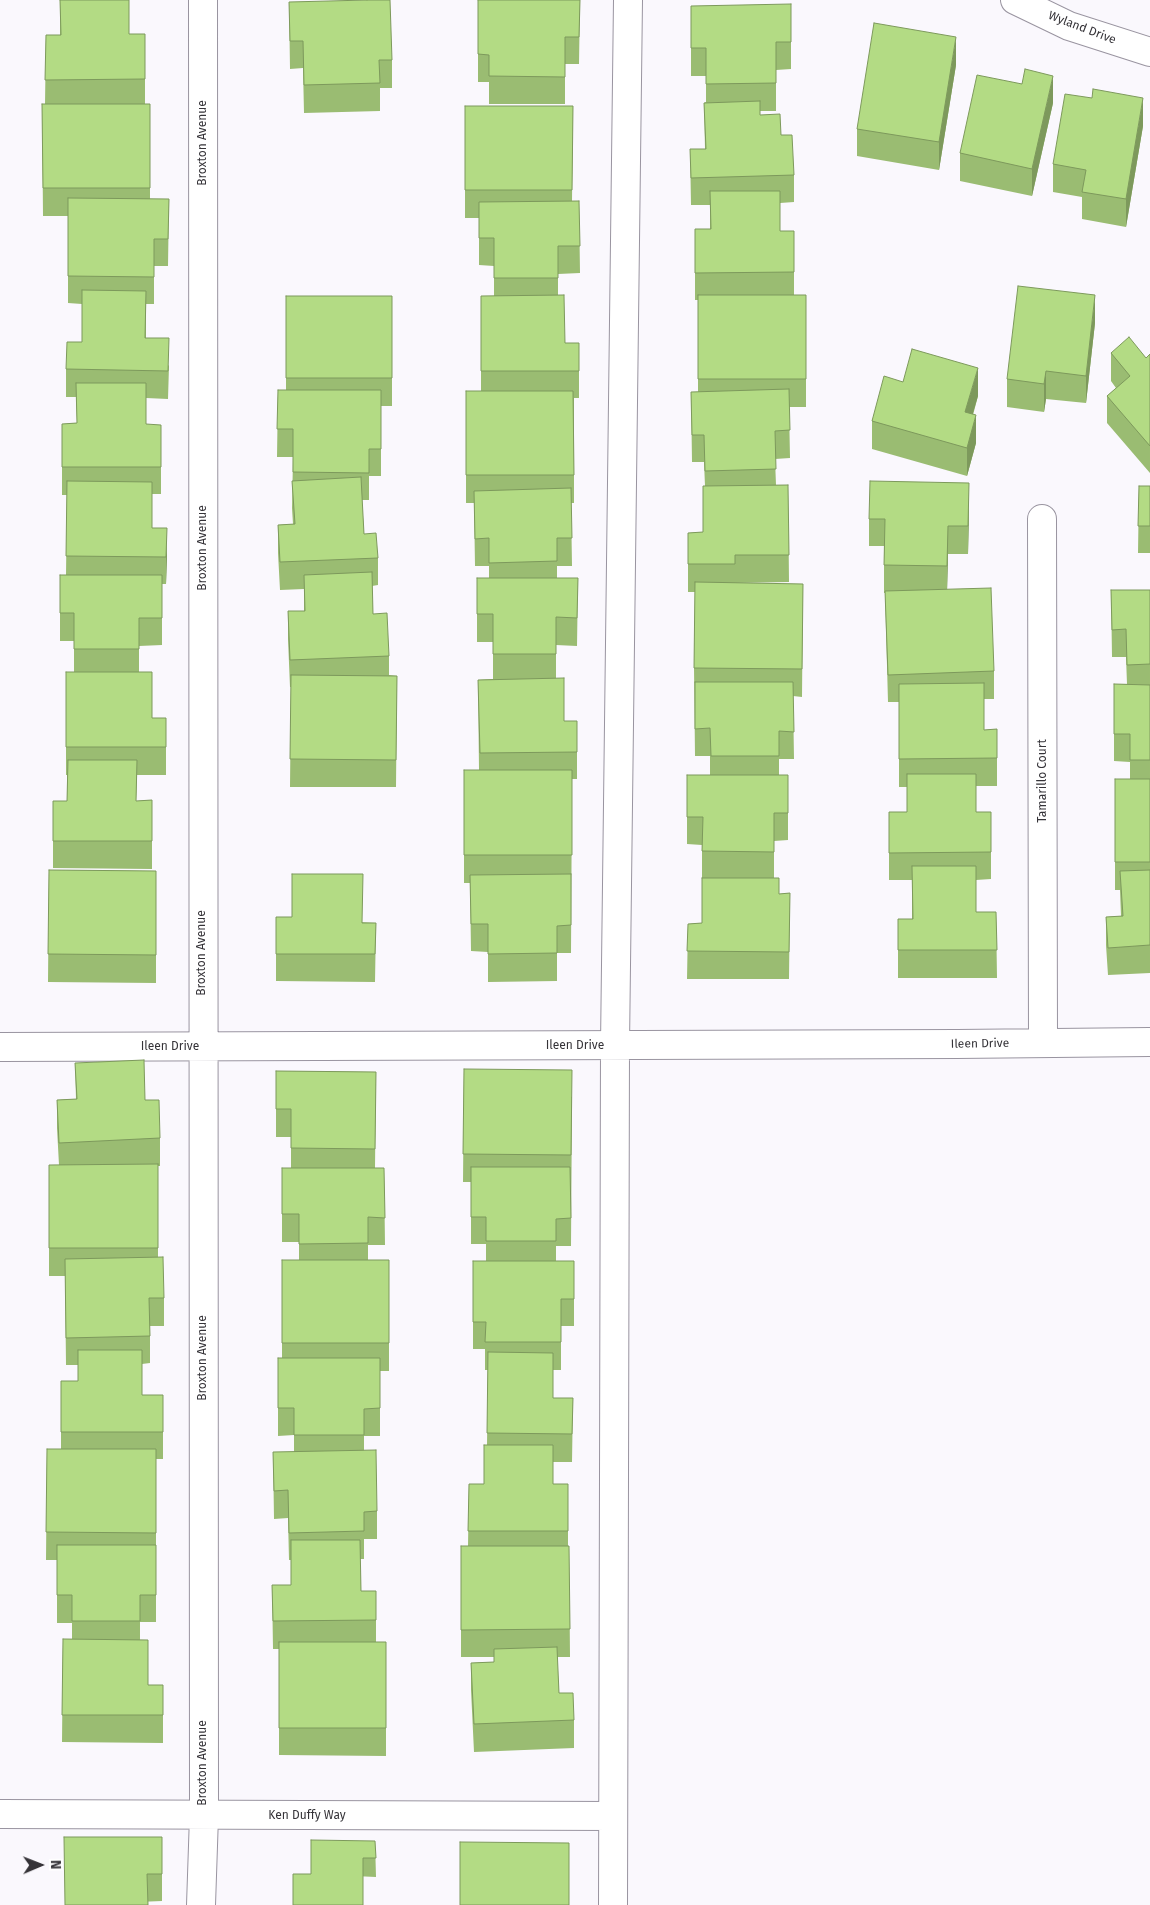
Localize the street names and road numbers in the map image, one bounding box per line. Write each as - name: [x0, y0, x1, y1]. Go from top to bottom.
- street label: Wyland Drive: [1046, 8, 1118, 48]
- street label: Broxton Avenue: [196, 100, 210, 186]
- street label: Broxton Avenue: [196, 505, 210, 591]
- street label: Tamarillo Court: [1036, 739, 1050, 823]
- street label: Broxton Avenue: [195, 910, 209, 996]
- street label: Ileen Drive: [951, 1036, 1009, 1052]
- street label: Ileen Drive: [546, 1039, 604, 1053]
- street label: Ileen Drive: [141, 1040, 199, 1054]
- street label: Broxton Avenue: [196, 1315, 210, 1401]
- street label: Broxton Avenue: [196, 1720, 210, 1806]
- street label: Ken Duffy Way: [268, 1809, 346, 1823]

